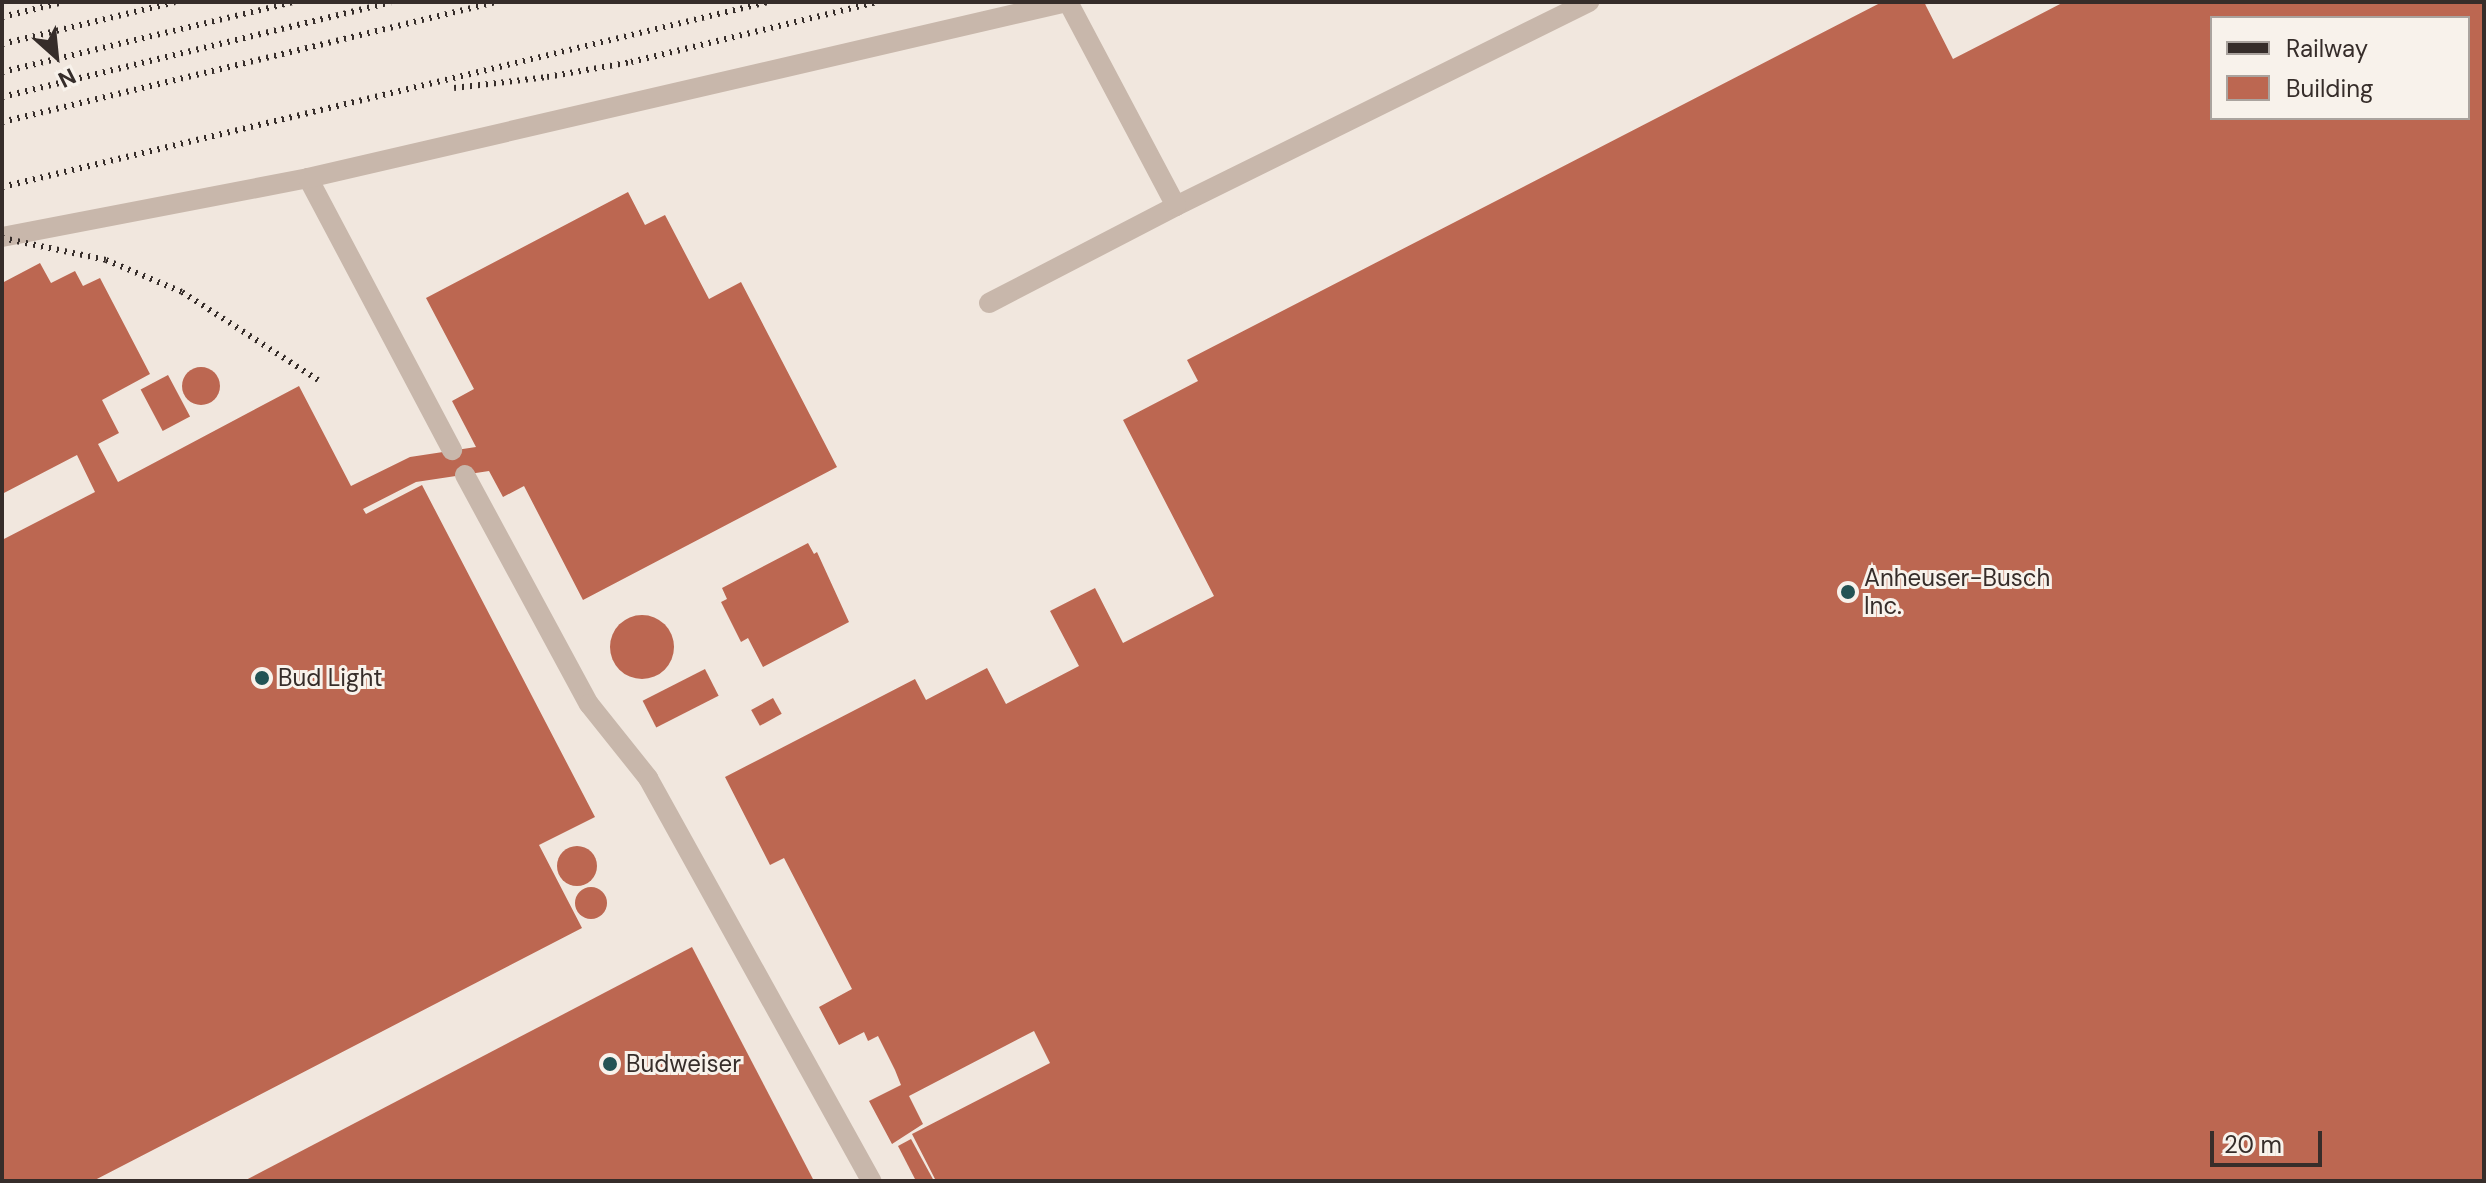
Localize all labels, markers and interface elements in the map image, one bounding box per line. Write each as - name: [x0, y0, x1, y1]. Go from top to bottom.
- north arrow: [16, 16, 96, 96]
- legend: [2210, 16, 2470, 120]
- text: Railway: [2286, 33, 2368, 64]
- text: N: [53, 61, 81, 94]
- text: Building: [2286, 73, 2373, 104]
- place label: Anheuser-Busch Inc.: [1864, 564, 2050, 620]
- marker: Anheuser-Busch Inc.: [1839, 583, 1857, 601]
- place label: Bud Light: [278, 664, 383, 692]
- marker: Bud Light: [253, 669, 271, 687]
- place label: Budweiser: [626, 1050, 741, 1078]
- marker: Budweiser: [601, 1055, 619, 1073]
- scale bar: [2214, 1115, 2326, 1165]
- text: 20 m: [2224, 1129, 2282, 1160]

